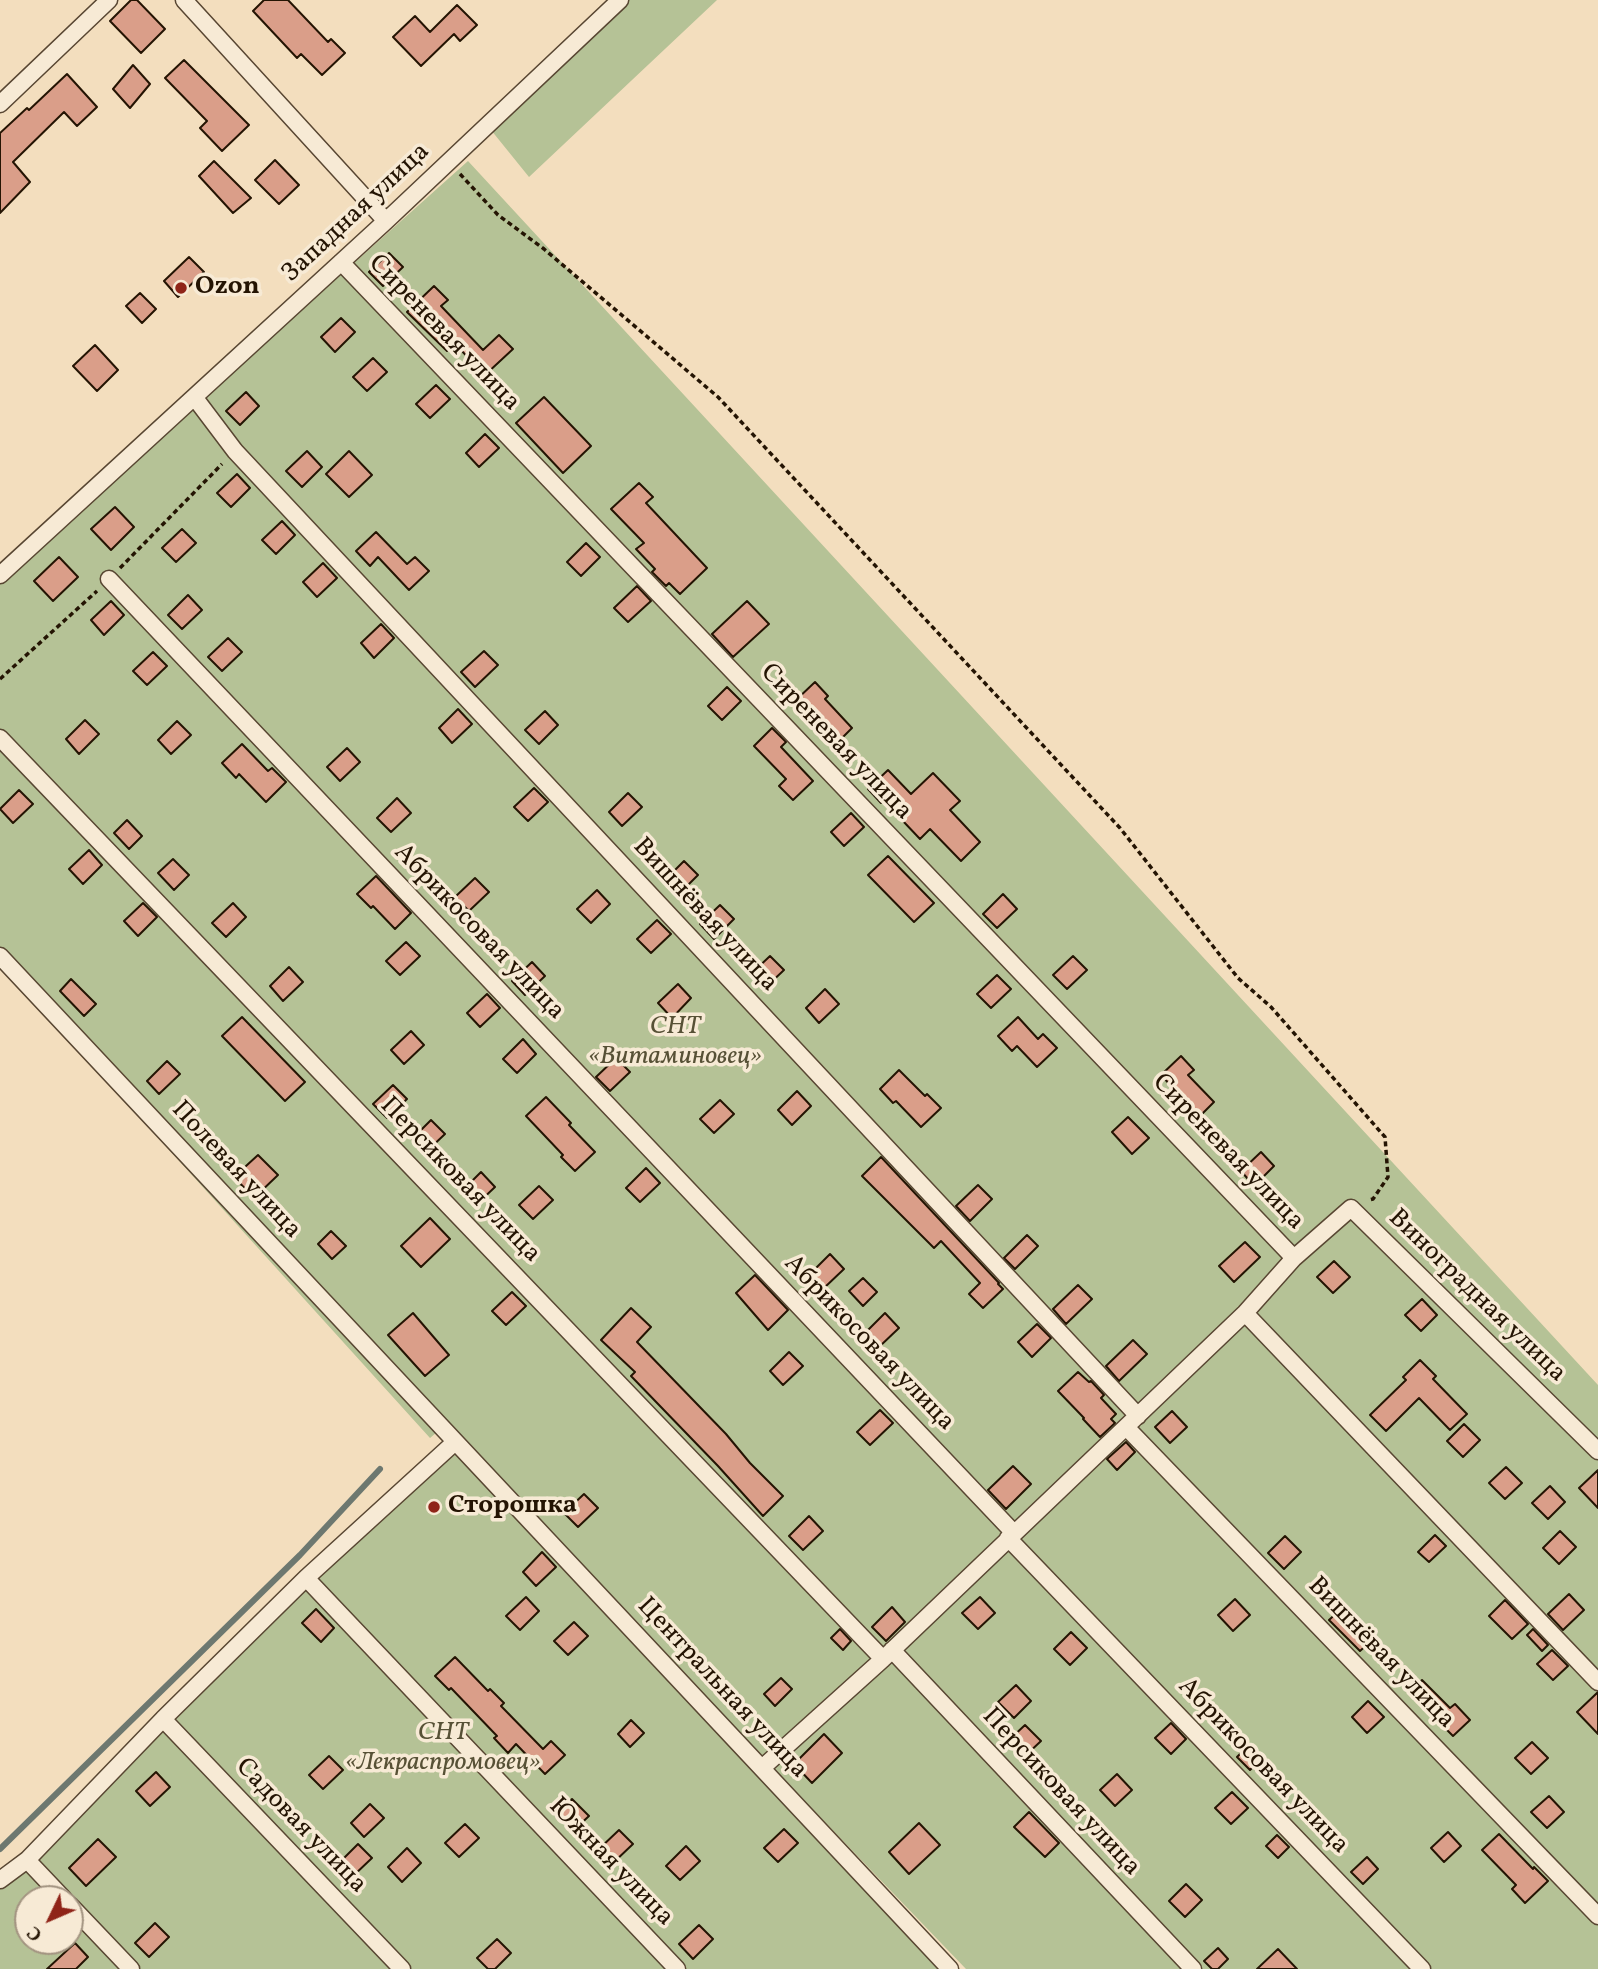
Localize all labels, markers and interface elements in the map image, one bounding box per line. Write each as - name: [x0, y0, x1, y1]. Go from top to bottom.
- street label: Западная улица: [277, 138, 437, 290]
- street label: Сиреневая улица: [360, 249, 526, 419]
- place label: Ozon: [195, 272, 260, 304]
- marker: Ozon: [173, 280, 189, 296]
- street label: Сиреневая улица: [752, 658, 918, 828]
- street label: Вишнёвая улица: [625, 833, 783, 999]
- street label: Абрикосовая улица: [386, 838, 570, 1028]
- park label: СНТ «Витаминовец»: [588, 1012, 762, 1074]
- street label: Сиреневая улица: [1144, 1068, 1310, 1238]
- street label: Персиковая улица: [372, 1092, 546, 1270]
- street label: Полевая улица: [163, 1096, 307, 1246]
- street label: Виноградная улица: [1380, 1204, 1572, 1390]
- street label: Абрикосовая улица: [776, 1249, 960, 1439]
- place label: Сторошка: [448, 1491, 577, 1523]
- marker: Сторошка: [426, 1499, 442, 1515]
- street label: Вишнёвая улица: [1300, 1572, 1460, 1736]
- street label: Центральная улица: [629, 1592, 813, 1786]
- street label: Абрикосовая улица: [1170, 1672, 1354, 1862]
- street label: Персиковая улица: [974, 1702, 1146, 1884]
- park label: СНТ «Лекраспромовец»: [346, 1718, 540, 1780]
- street label: Садовая улица: [228, 1753, 372, 1901]
- street label: Южная улица: [541, 1792, 679, 1934]
- north arrow: [14, 1885, 84, 1955]
- text: С: [22, 1920, 49, 1947]

